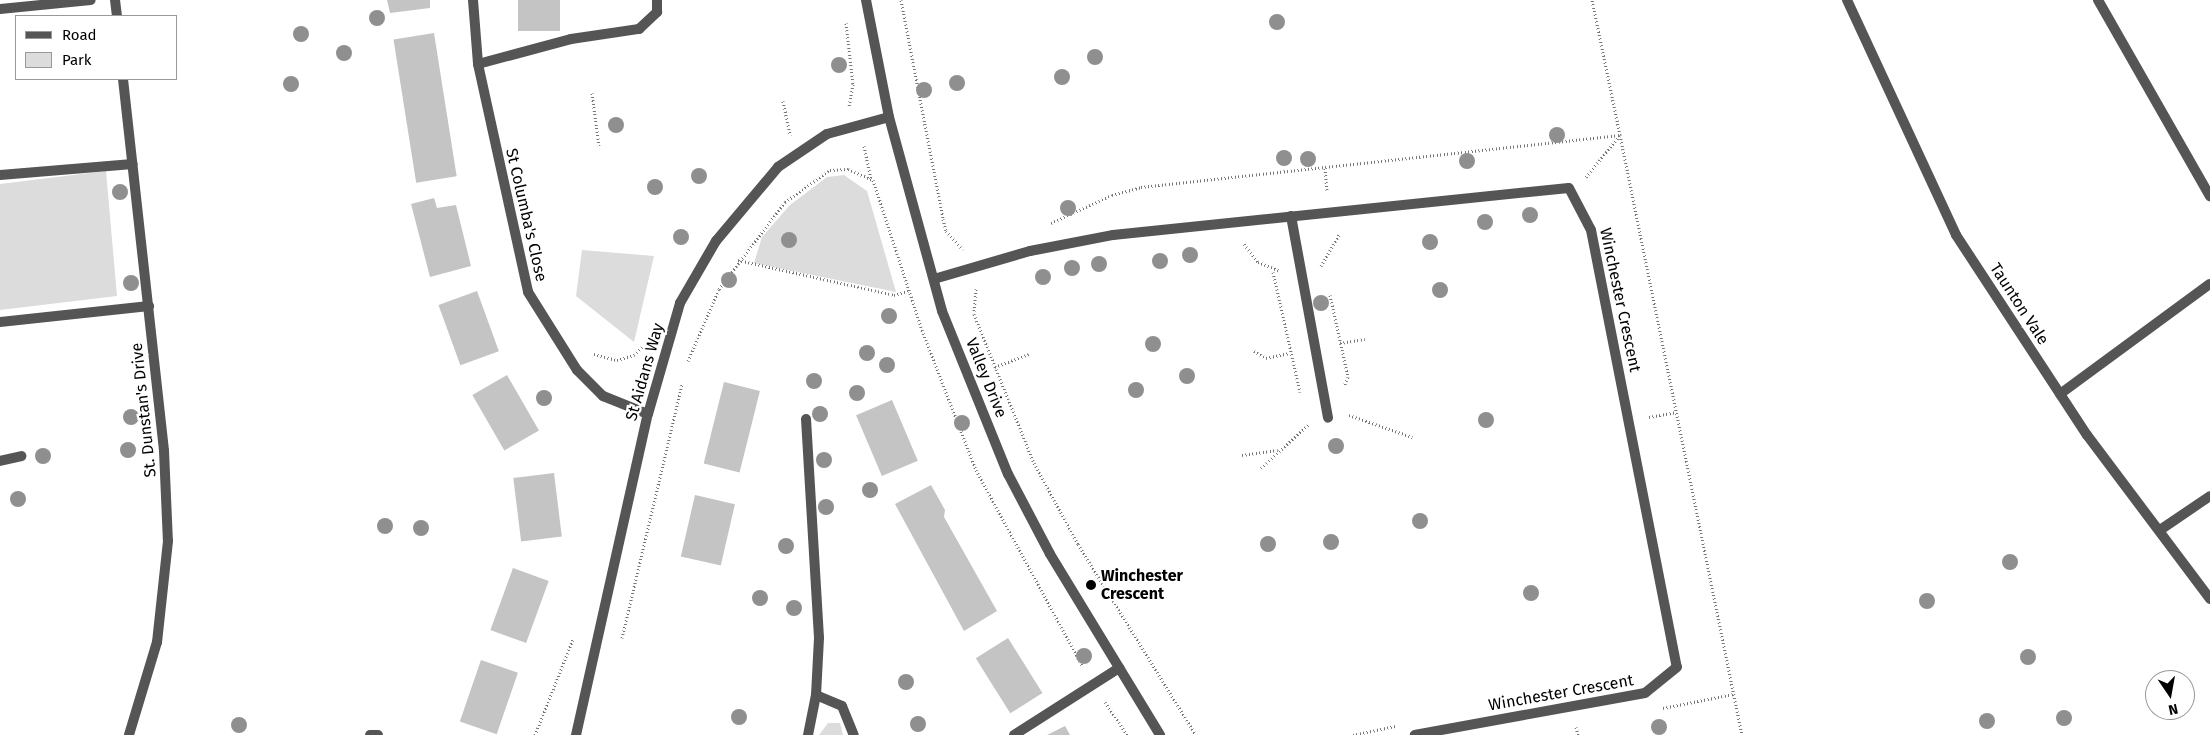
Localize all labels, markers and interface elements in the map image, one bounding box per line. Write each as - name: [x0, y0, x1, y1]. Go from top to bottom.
- legend: [15, 15, 178, 80]
- text: Road: [62, 26, 97, 44]
- text: Park: [62, 51, 92, 69]
- street label: St Columba's Close: [501, 146, 551, 284]
- street label: Winchester Crescent: [1595, 226, 1645, 374]
- street label: Taunton Vale: [1985, 260, 2053, 348]
- street label: St Aidans Way: [622, 321, 668, 423]
- street label: Valley Drive: [961, 335, 1011, 421]
- street label: St. Dunstan's Drive: [127, 342, 161, 478]
- place label: Winchester Crescent: [1101, 566, 1183, 604]
- marker: Winchester Crescent: [1085, 579, 1097, 591]
- north arrow: [2145, 670, 2195, 720]
- street label: Winchester Crescent: [1487, 671, 1635, 715]
- text: N: [2167, 700, 2179, 718]

